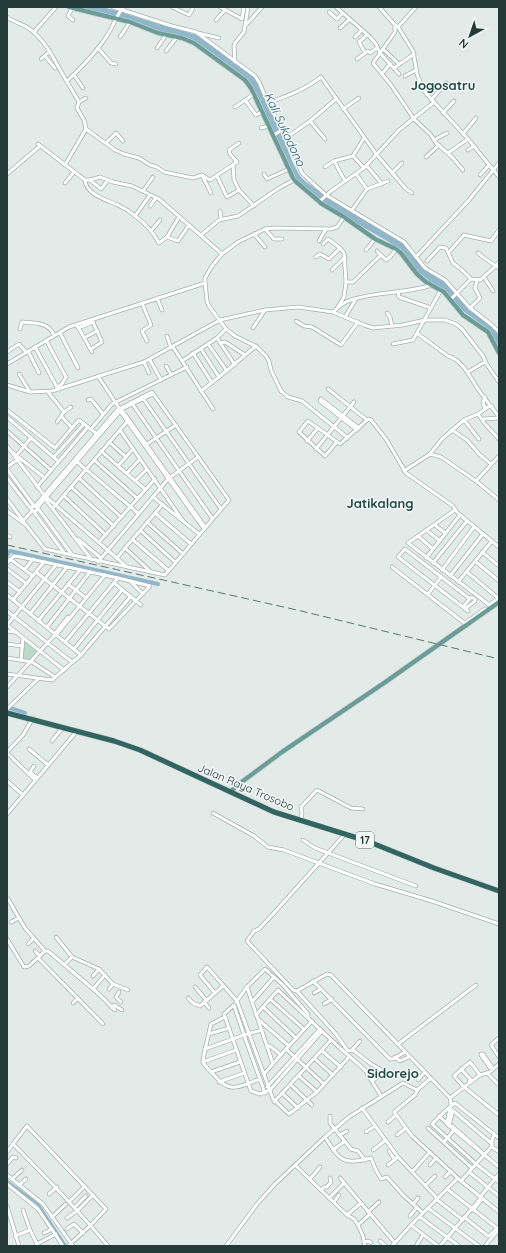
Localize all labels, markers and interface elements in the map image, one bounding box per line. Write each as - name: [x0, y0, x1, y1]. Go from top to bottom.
- north arrow: [450, 16, 490, 56]
- text: N: [456, 36, 471, 52]
- district label: Jogosatru: [411, 77, 475, 93]
- water label: Kali Sukodono: [261, 90, 309, 169]
- district label: Jatikalang: [347, 495, 413, 511]
- street label: Jalan Raya Trosobo: [196, 760, 297, 814]
- road number: 17: [356, 832, 374, 848]
- district label: Sidorejo: [367, 1065, 419, 1081]

